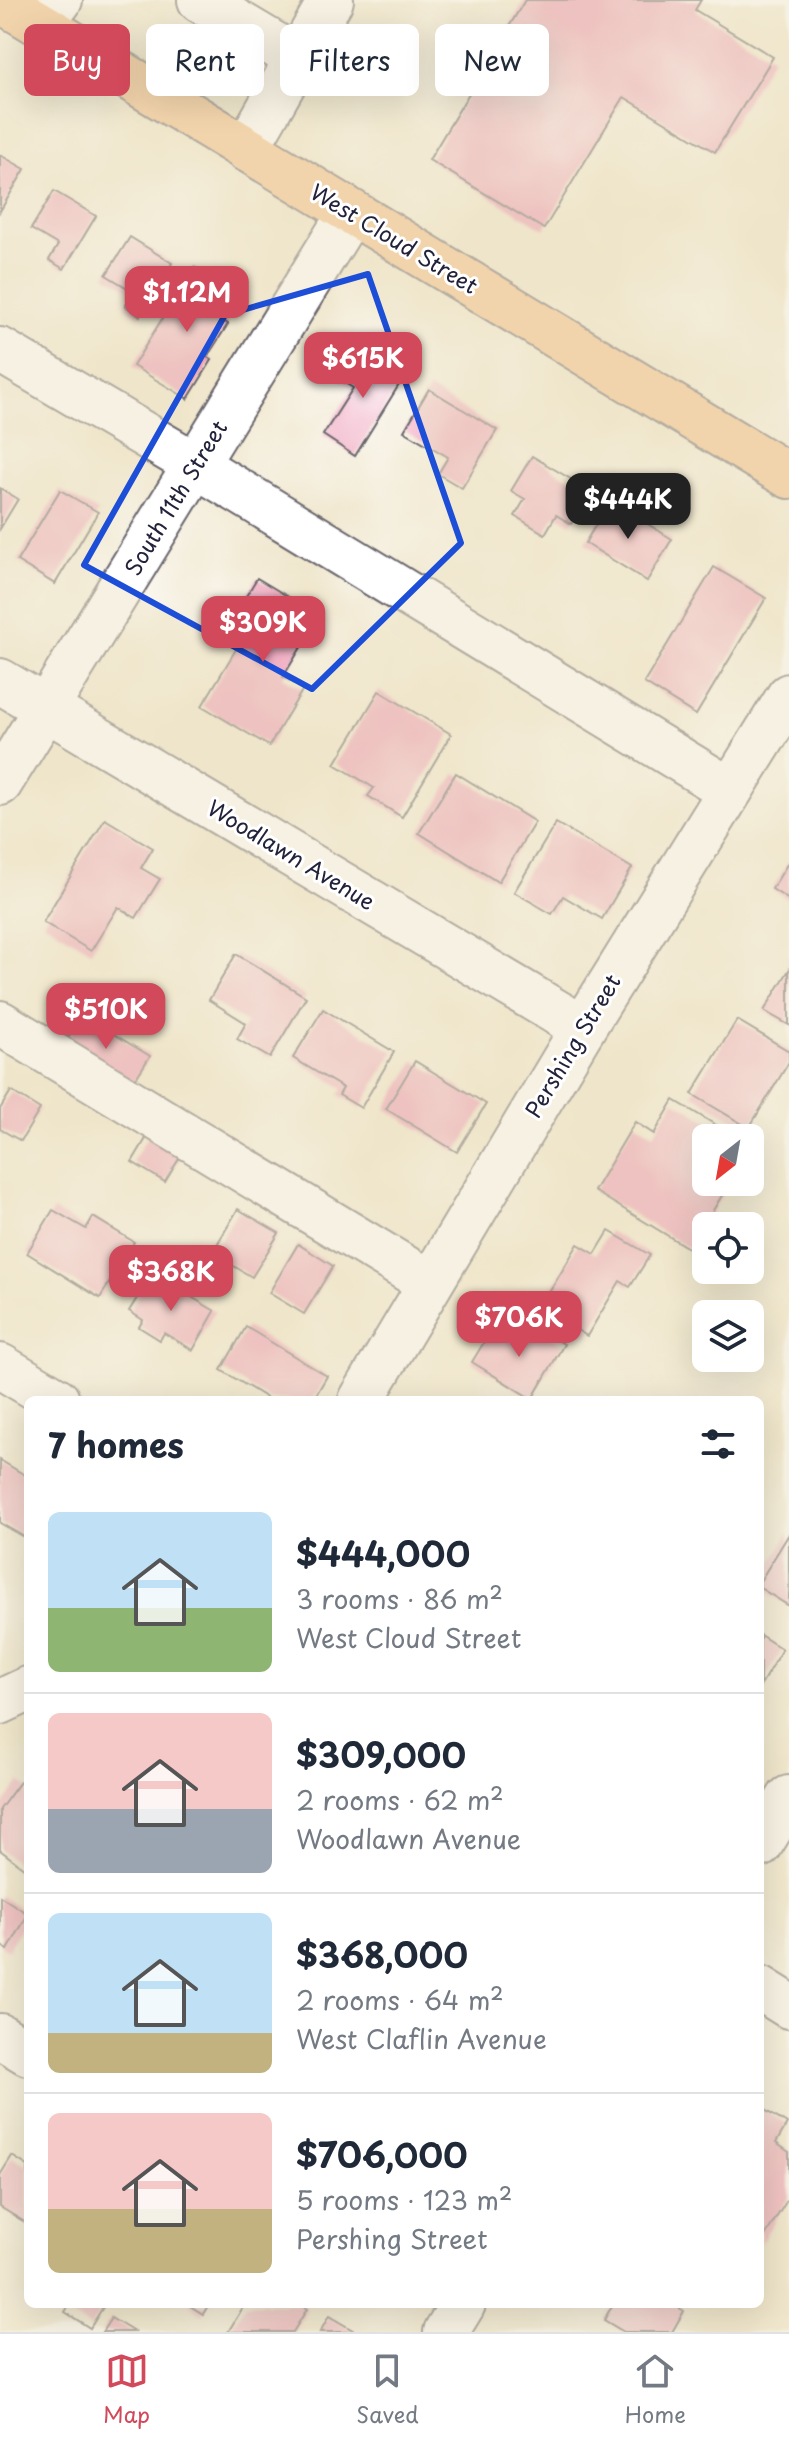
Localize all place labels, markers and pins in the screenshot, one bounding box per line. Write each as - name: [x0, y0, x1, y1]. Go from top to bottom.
- pin: $1.12M: [122, 266, 252, 334]
- pin: $615K: [307, 332, 419, 400]
- pin: $444K: [572, 473, 684, 541]
- pin: $309K: [207, 596, 319, 664]
- pin: $510K: [50, 983, 162, 1051]
- pin: $368K: [115, 1245, 227, 1313]
- pin: $706K: [463, 1291, 575, 1359]

